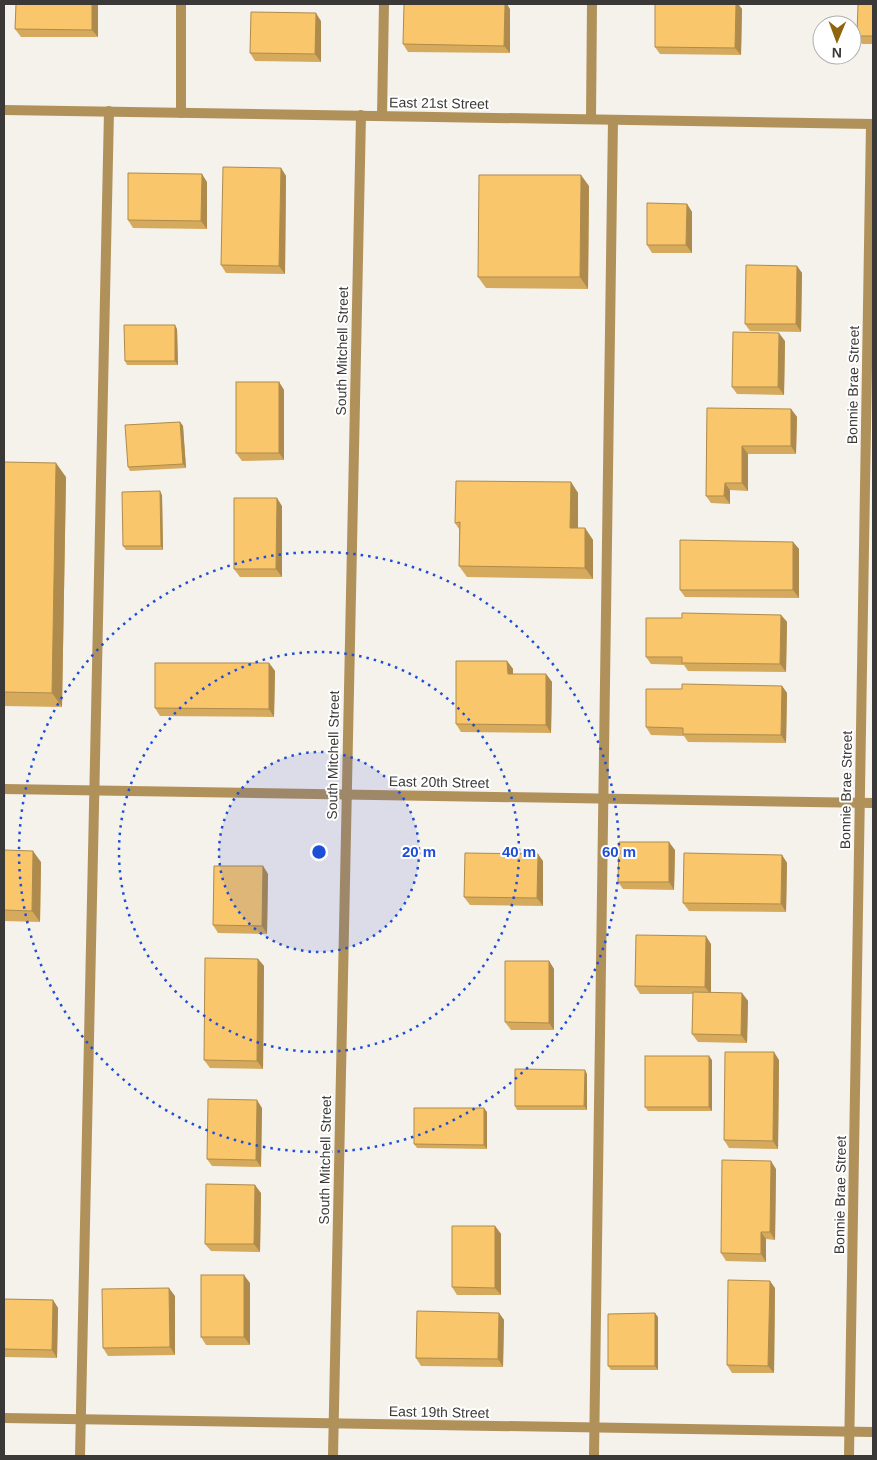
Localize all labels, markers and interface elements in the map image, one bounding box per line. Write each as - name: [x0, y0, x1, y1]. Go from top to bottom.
- north arrow: [812, 15, 862, 65]
- text: N: [832, 45, 842, 61]
- street label: East 21st Street: [389, 94, 489, 112]
- street label: South Mitchell Street: [333, 286, 351, 416]
- street label: Bonnie Brae Street: [844, 326, 862, 444]
- street label: South Mitchell Street: [324, 690, 342, 820]
- street label: Bonnie Brae Street: [837, 731, 855, 849]
- street label: East 20th Street: [389, 773, 489, 791]
- centre of rings: [310, 843, 328, 861]
- text: 20 m: [402, 843, 436, 860]
- text: 40 m: [502, 843, 536, 860]
- text: 60 m: [602, 843, 636, 860]
- street label: South Mitchell Street: [316, 1095, 334, 1225]
- street label: Bonnie Brae Street: [831, 1136, 849, 1254]
- street label: East 19th Street: [389, 1403, 489, 1421]

